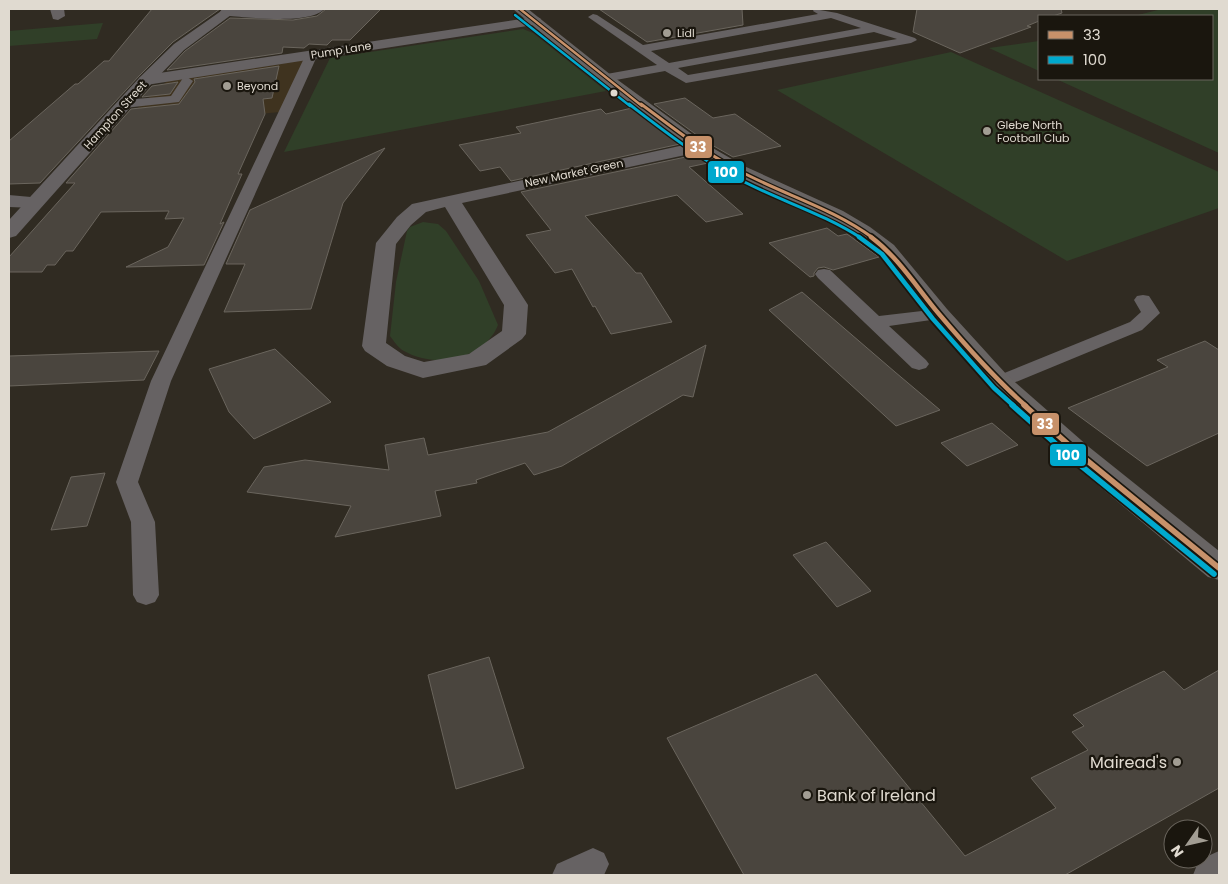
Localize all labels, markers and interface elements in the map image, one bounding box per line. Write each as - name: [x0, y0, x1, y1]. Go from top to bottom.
- legend: [1038, 15, 1213, 80]
- text: 33: [1083, 24, 1101, 45]
- place label: Lidl: [677, 25, 695, 41]
- marker: Lidl: [661, 27, 673, 39]
- street label: Pump Lane: [310, 37, 373, 63]
- text: 100: [1083, 49, 1107, 70]
- street label: Hampton Street: [80, 77, 150, 153]
- place label: Beyond: [237, 78, 278, 94]
- marker: Beyond: [221, 80, 233, 92]
- unlabelled marker: [609, 88, 619, 98]
- place label: Glebe North Football Club: [997, 117, 1070, 146]
- marker: Glebe North Football Club: [981, 125, 993, 137]
- line badge: 33: [684, 135, 713, 159]
- text: 33: [690, 137, 706, 157]
- street label: New Market Green: [523, 155, 625, 191]
- line badge: 100: [707, 160, 745, 184]
- text: 100: [714, 162, 738, 182]
- line badge: 33: [1031, 412, 1060, 436]
- text: 33: [1037, 414, 1053, 434]
- line badge: 100: [1049, 443, 1087, 467]
- text: 100: [1056, 445, 1080, 465]
- place label: Mairead's: [1090, 751, 1167, 774]
- marker: Mairead's: [1171, 756, 1183, 768]
- place label: Bank of Ireland: [817, 784, 936, 807]
- marker: Bank of Ireland: [801, 789, 813, 801]
- north arrow: [1163, 819, 1213, 869]
- text: N: [1166, 841, 1188, 861]

